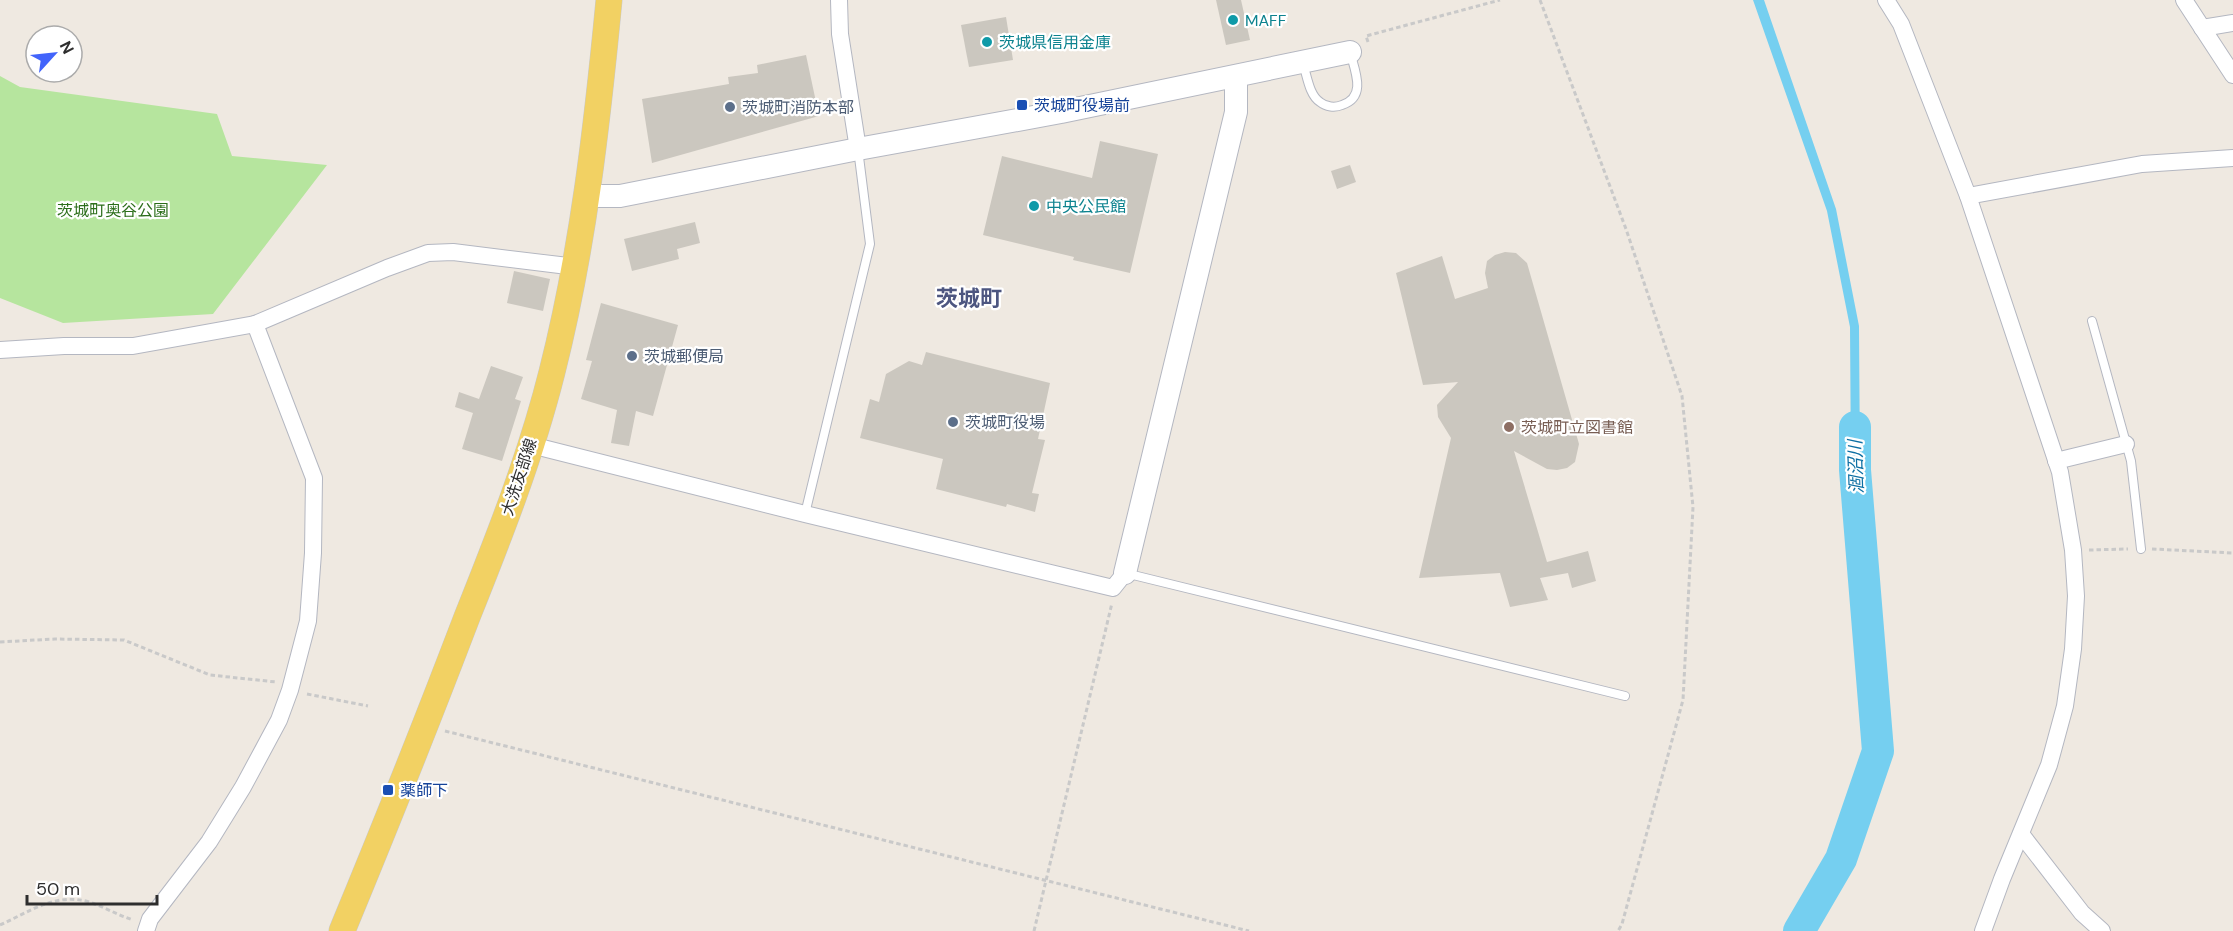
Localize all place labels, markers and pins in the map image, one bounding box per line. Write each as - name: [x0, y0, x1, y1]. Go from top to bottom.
- place label: MAFF: [1245, 10, 1287, 31]
- marker: MAFF: [1226, 13, 1240, 27]
- place label: 茨城県信用金庫: [999, 32, 1111, 53]
- marker: 茨城県信用金庫: [980, 35, 994, 49]
- place label: 茨城町役場前: [1034, 95, 1130, 116]
- place label: 茨城町消防本部: [742, 97, 854, 118]
- marker: 茨城町役場前: [1015, 98, 1029, 112]
- marker: 茨城町消防本部: [723, 100, 737, 114]
- place label: 中央公民館: [1046, 196, 1126, 217]
- marker: 中央公民館: [1027, 199, 1041, 213]
- place label: 茨城郵便局: [644, 346, 724, 367]
- marker: 茨城郵便局: [625, 349, 639, 363]
- place label: 茨城町役場: [965, 412, 1045, 433]
- marker: 茨城町役場: [946, 415, 960, 429]
- place label: 茨城町立図書館: [1521, 417, 1633, 438]
- marker: 茨城町立図書館: [1502, 420, 1516, 434]
- place label: 薬師下: [400, 780, 448, 801]
- marker: 薬師下: [381, 783, 395, 797]

